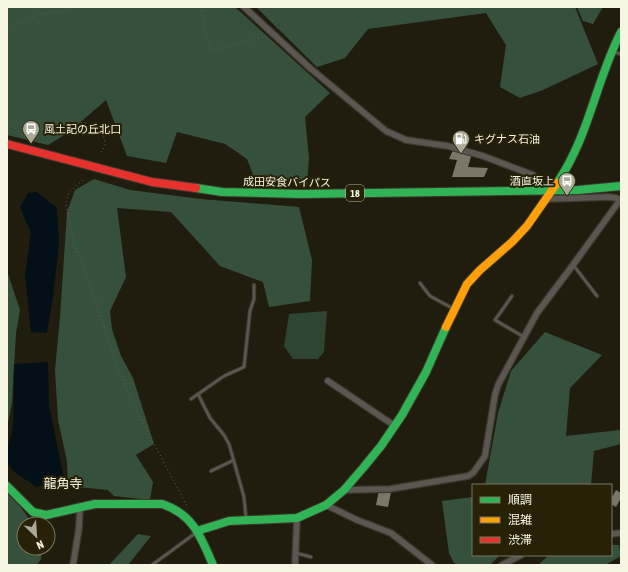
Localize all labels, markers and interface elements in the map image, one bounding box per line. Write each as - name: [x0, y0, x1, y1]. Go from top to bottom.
- bus stop icon: 風土記の丘北口: [21, 119, 41, 144]
- place label: 風土記の丘北口: [44, 123, 121, 135]
- fuel station icon: キグナス石油: [451, 129, 471, 154]
- place label: キグナス石油: [474, 133, 540, 145]
- bus stop icon: 酒直坂上: [557, 171, 577, 196]
- street label: 成田安食バイパス: [243, 175, 331, 189]
- place label: 酒直坂上: [510, 175, 554, 187]
- road number: 18: [346, 185, 364, 201]
- district label: 龍角寺: [43, 476, 83, 491]
- legend: [472, 484, 612, 556]
- text: 順調: [508, 493, 532, 507]
- text: 混雑: [508, 513, 532, 527]
- north arrow: [16, 516, 56, 556]
- text: 渋滞: [508, 533, 532, 547]
- text: N: [35, 538, 46, 552]

